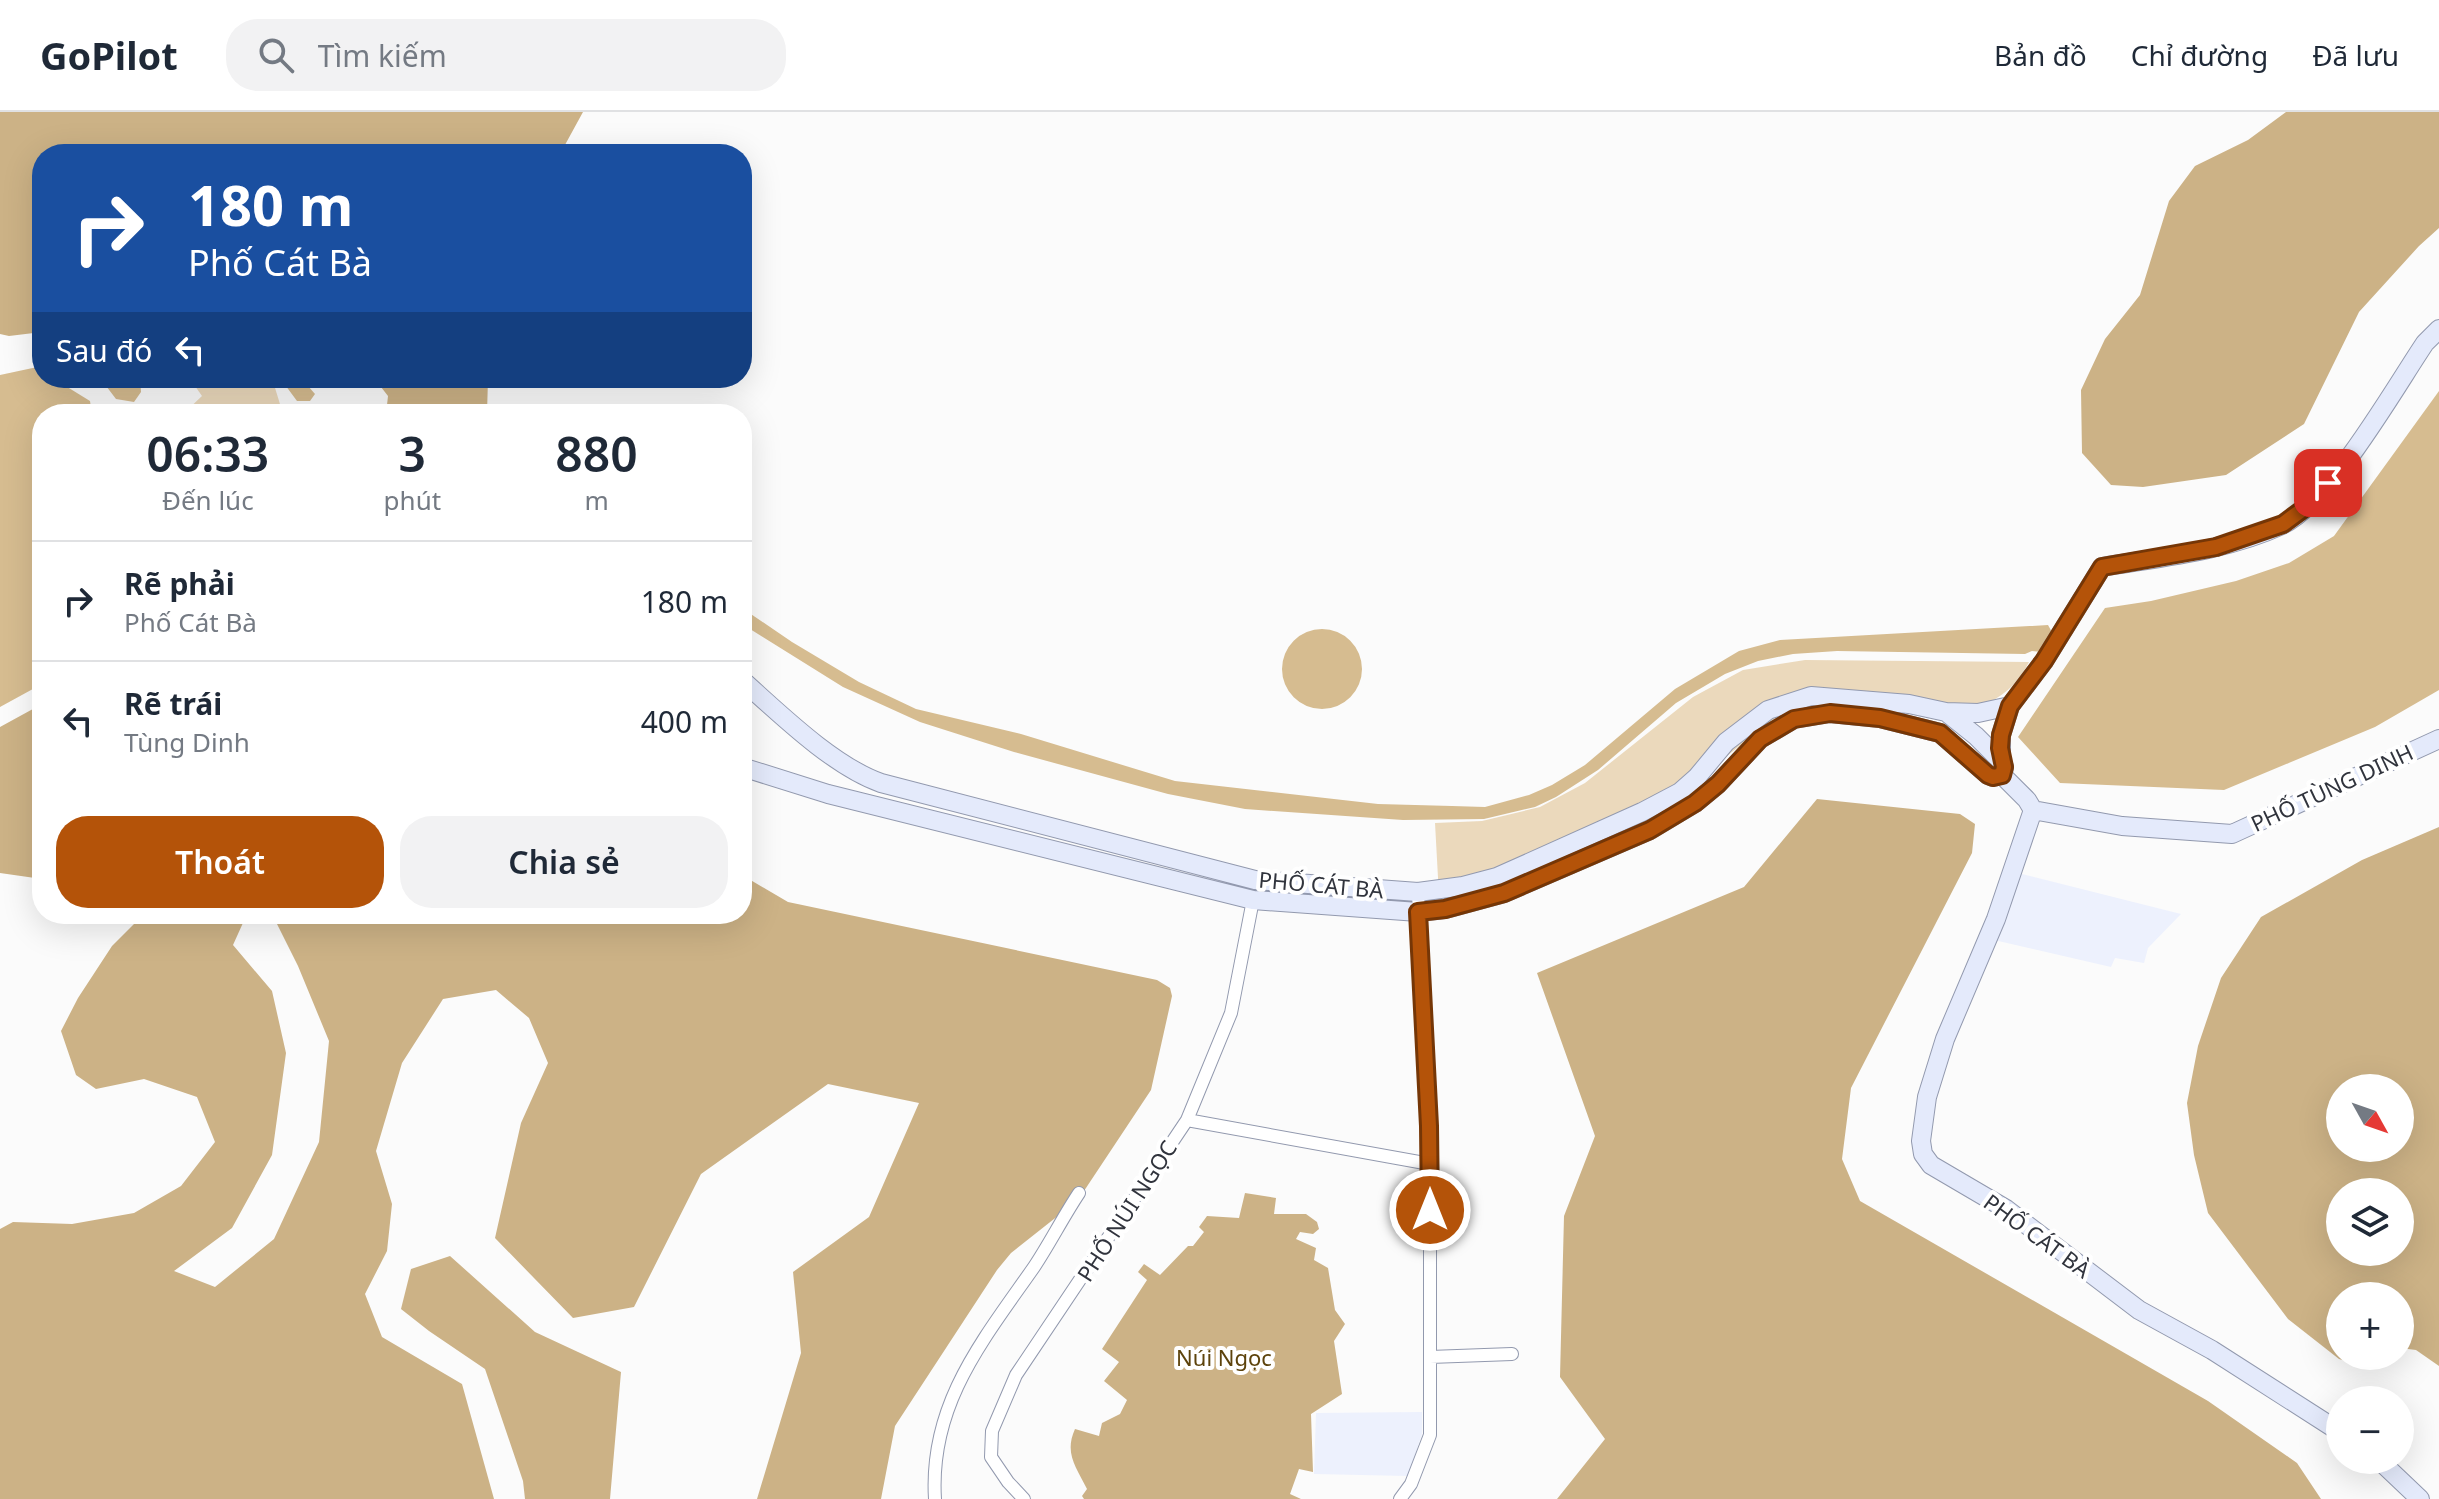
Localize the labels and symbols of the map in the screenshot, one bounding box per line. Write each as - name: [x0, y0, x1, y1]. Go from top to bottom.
- pin: [2294, 449, 2362, 517]
- street label: PHỐ TÙNG DINH: [2246, 736, 2418, 838]
- street label: PHỐ CÁT BÀ: [1257, 864, 1386, 904]
- north arrow: [2326, 1074, 2414, 1162]
- street label: PHỐ NÚI NGỌC: [1069, 1134, 1183, 1287]
- position arrow: [1388, 1168, 1472, 1252]
- street label: PHỐ CÁT BÀ: [1978, 1186, 2098, 1285]
- park label: Núi Ngọc: [1176, 1342, 1272, 1372]

